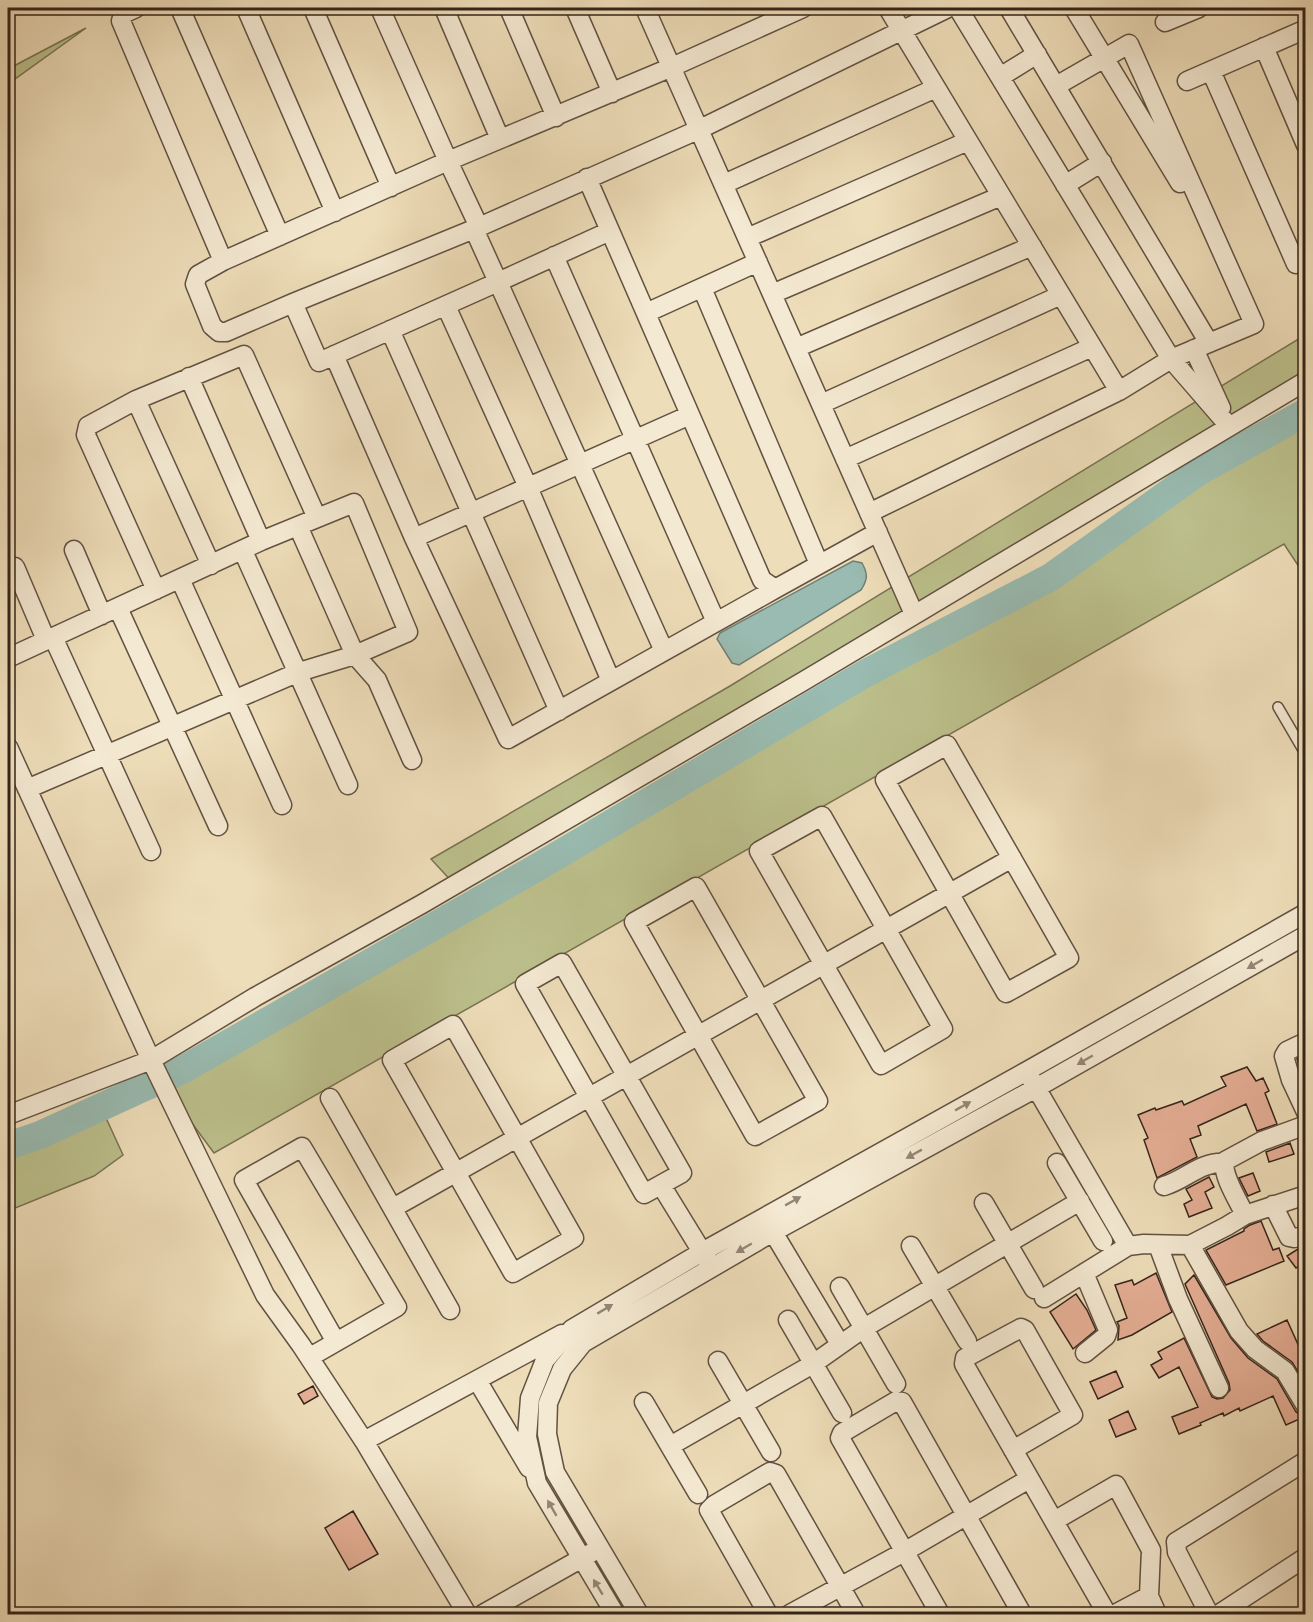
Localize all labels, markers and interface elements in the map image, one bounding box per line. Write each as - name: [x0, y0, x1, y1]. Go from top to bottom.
- one-way arrow: [1246, 959, 1263, 969]
- one-way arrow: [1076, 1055, 1093, 1065]
- one-way arrow: [955, 1101, 972, 1111]
- one-way arrow: [906, 1149, 923, 1159]
- one-way arrow: [785, 1196, 802, 1206]
- one-way arrow: [735, 1243, 752, 1253]
- one-way arrow: [597, 1304, 614, 1314]
- one-way arrow: [547, 1499, 557, 1516]
- one-way arrow: [593, 1579, 604, 1595]

